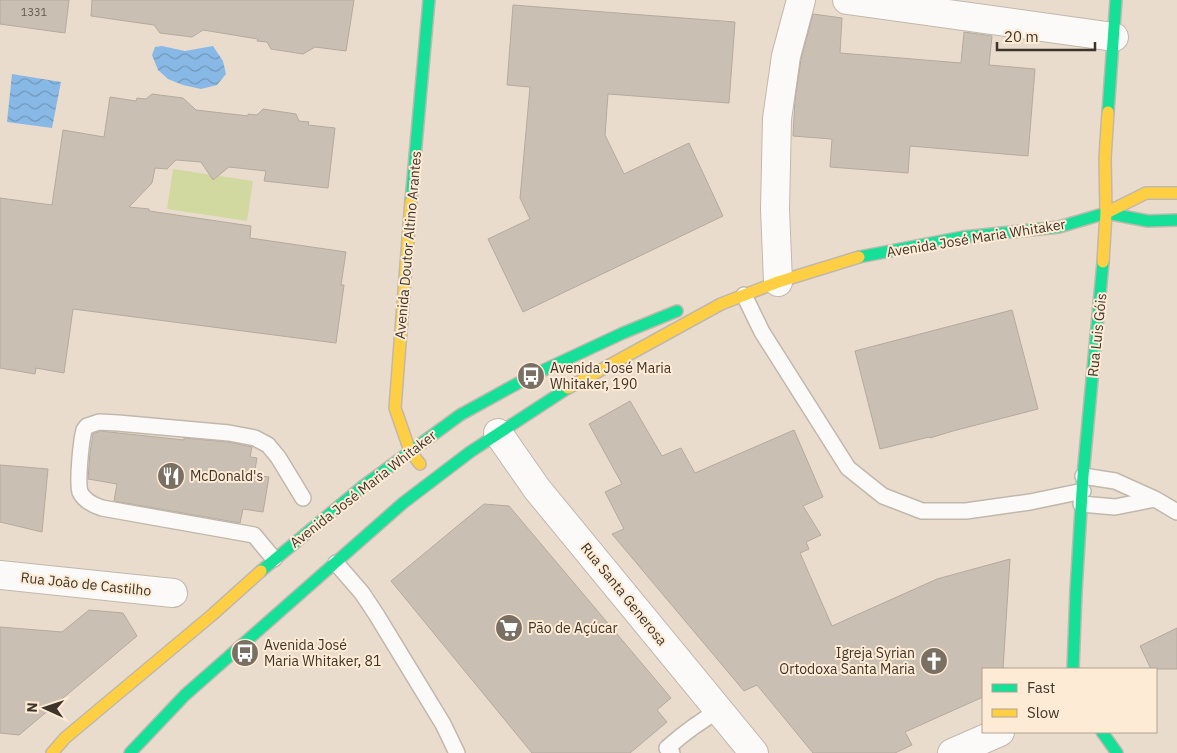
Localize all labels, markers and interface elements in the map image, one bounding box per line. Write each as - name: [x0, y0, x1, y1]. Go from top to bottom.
- house number: 1331: [21, 5, 48, 19]
- scale bar: [997, 20, 1094, 52]
- text: 20 m: [1004, 27, 1039, 46]
- street label: Avenida Doutor Altino Arantes: [391, 150, 425, 340]
- street label: Avenida José Maria Whitaker: [885, 215, 1067, 261]
- street label: Rua Luis Góis: [1084, 292, 1110, 378]
- place label: Avenida José Maria Whitaker, 190: [550, 359, 672, 393]
- bus stop icon: Avenida José Maria Whitaker, 190: [516, 361, 546, 391]
- street label: Avenida José Maria Whitaker: [286, 426, 440, 552]
- restaurant icon: McDonald's: [156, 461, 186, 491]
- place label: McDonald's: [190, 467, 263, 485]
- street label: Rua Santa Generosa: [577, 539, 671, 649]
- street label: Rua João de Castilho: [20, 568, 152, 600]
- supermarket icon: Pão de Açúcar: [494, 613, 524, 643]
- place label: Pão de Açúcar: [528, 619, 618, 637]
- place label: Avenida José Maria Whitaker, 81: [264, 636, 381, 670]
- bus stop icon: Avenida José Maria Whitaker, 81: [230, 638, 260, 668]
- place label: Igreja Syrian Ortodoxa Santa Maria: [779, 644, 916, 678]
- church icon: Igreja Syrian Ortodoxa Santa Maria: [919, 646, 949, 676]
- legend: [982, 668, 1157, 733]
- text: Fast: [1027, 678, 1055, 697]
- north arrow: [20, 683, 70, 733]
- text: N: [23, 702, 41, 713]
- text: Slow: [1027, 703, 1060, 722]

